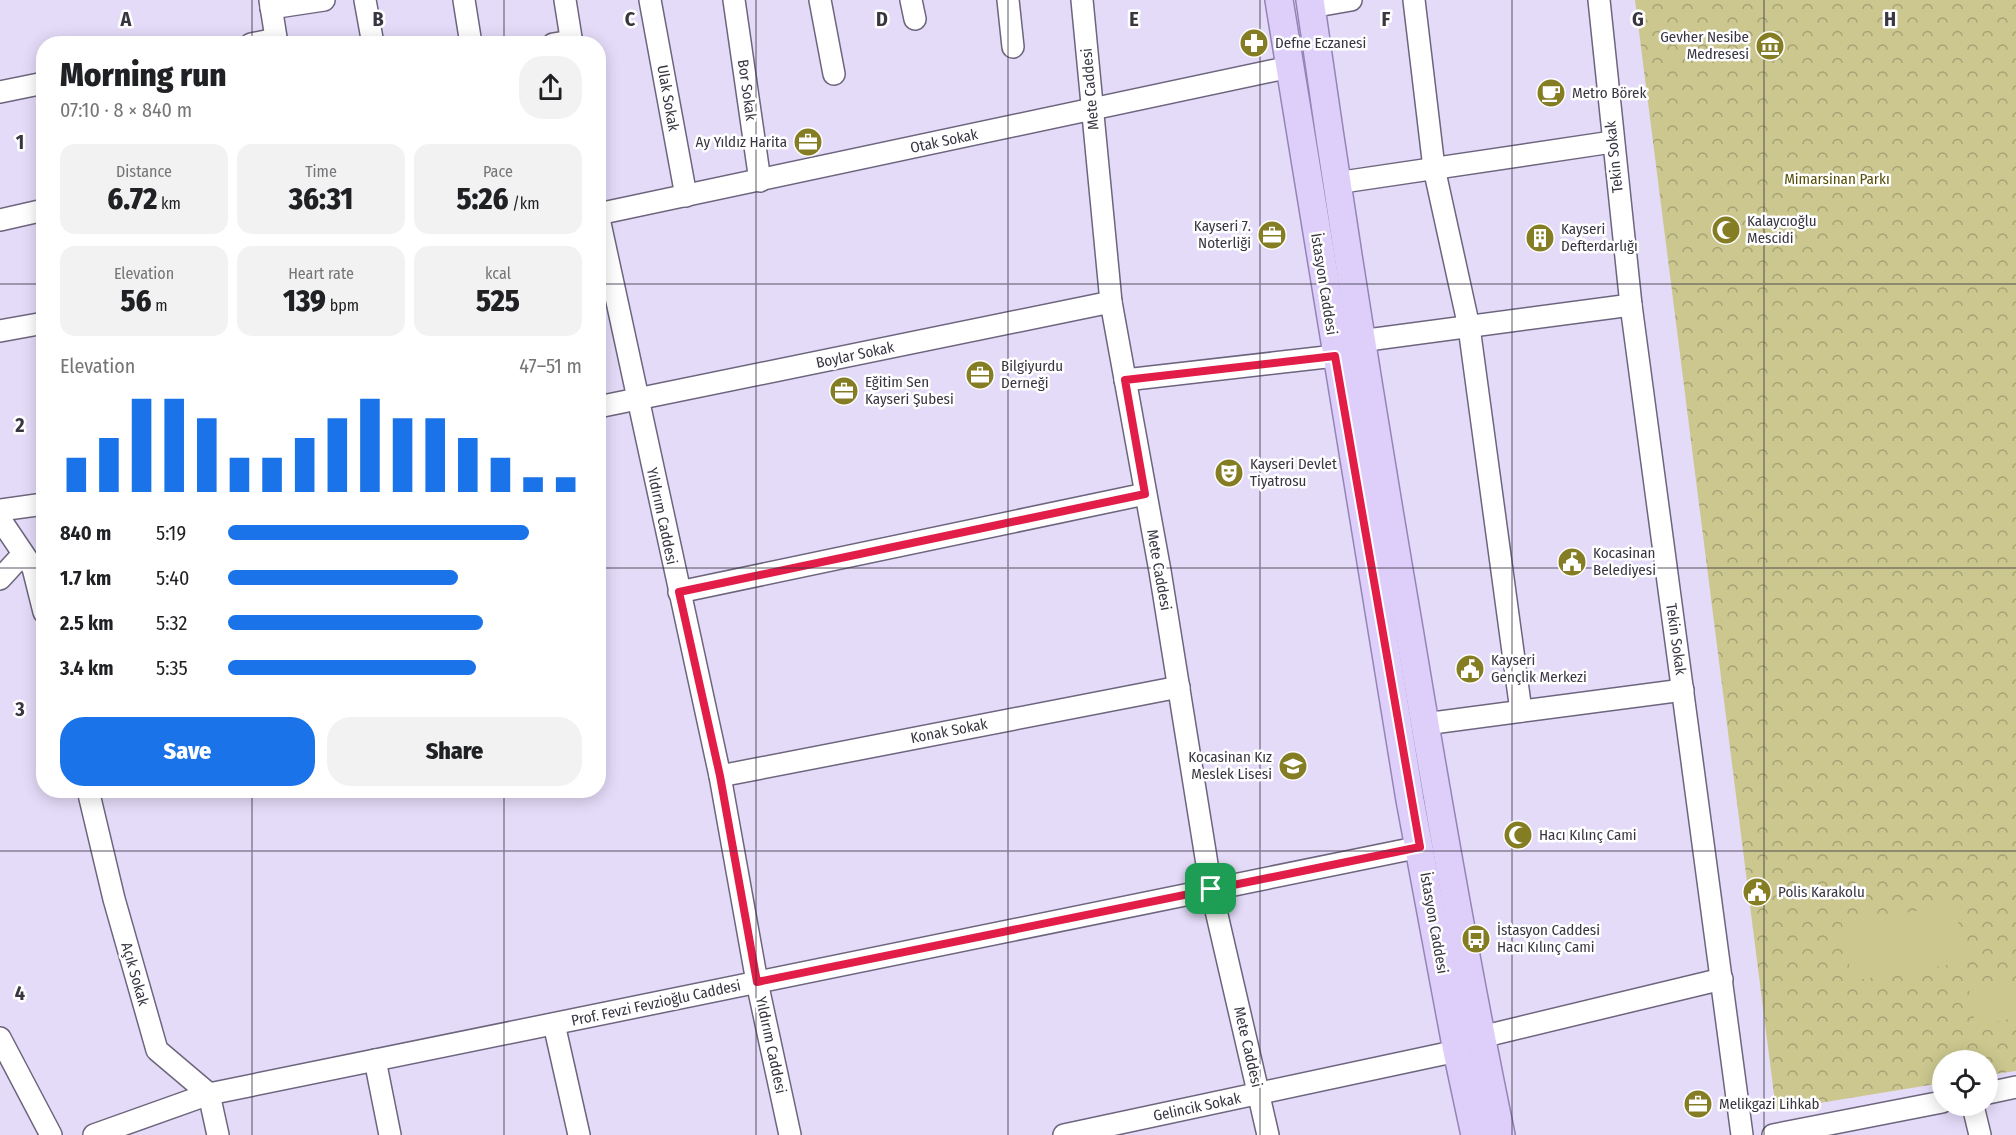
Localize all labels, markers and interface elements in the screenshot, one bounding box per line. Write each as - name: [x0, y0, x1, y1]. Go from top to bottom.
- text: A: [120, 7, 133, 31]
- text: B: [372, 7, 384, 31]
- text: C: [625, 7, 636, 31]
- text: D: [876, 7, 888, 31]
- text: E: [1129, 7, 1139, 31]
- text: F: [1382, 7, 1391, 31]
- text: G: [1632, 7, 1644, 31]
- text: H: [1884, 7, 1896, 31]
- pharmacy icon: Defne Eczanesi: [1238, 27, 1270, 59]
- place label: Gevher Nesibe Medresesi: [1660, 28, 1749, 63]
- museum icon: Gevher Nesibe Medresesi: [1754, 30, 1786, 62]
- place label: Defne Eczanesi: [1275, 34, 1366, 52]
- street label: Mete Caddesi: [1077, 47, 1103, 131]
- text: Morning run: [60, 55, 227, 95]
- button: share: [519, 56, 582, 119]
- street label: Bor Sokak: [734, 58, 760, 122]
- street label: Ulak Sokak: [653, 63, 683, 133]
- cafe icon: Metro Börek: [1535, 77, 1567, 109]
- place label: Metro Börek: [1572, 84, 1647, 102]
- text: 07:10 · 8 × 840 m: [60, 98, 192, 122]
- street label: Tekin Sokak: [1601, 120, 1627, 194]
- street label: Otak Sokak: [909, 125, 979, 157]
- office icon: Ay Yıldız Harita: [792, 126, 824, 158]
- text: 1: [16, 130, 24, 154]
- place label: Ay Yıldız Harita: [696, 133, 787, 151]
- text: Distance: [116, 162, 172, 181]
- text: Time: [305, 162, 337, 181]
- text: Pace: [483, 162, 513, 181]
- park label: Mimarsinan Parkı: [1784, 170, 1890, 188]
- text: 6.72: [107, 181, 157, 217]
- text: 36:31: [289, 181, 353, 217]
- text: 5:26: [456, 181, 509, 217]
- text: km: [157, 194, 181, 213]
- text: /km: [509, 194, 540, 213]
- place label: Kalaycıoğlu Mescidi: [1747, 212, 1817, 247]
- mosque icon: Kalaycıoğlu Mescidi: [1710, 214, 1742, 246]
- place label: Kayseri 7. Noterliği: [1194, 217, 1251, 252]
- office icon: Kayseri 7. Noterliği: [1256, 219, 1288, 251]
- place label: Kayseri Defterdarlığı: [1561, 220, 1638, 255]
- building icon: Kayseri Defterdarlığı: [1524, 222, 1556, 254]
- street label: İstasyon Caddesi: [1307, 232, 1341, 336]
- text: Elevation: [114, 264, 174, 283]
- text: Heart rate: [288, 264, 354, 283]
- text: kcal: [485, 264, 511, 283]
- text: 56: [120, 283, 151, 319]
- text: 139: [283, 283, 326, 319]
- text: 525: [476, 283, 520, 319]
- text: m: [151, 296, 168, 315]
- text: bpm: [326, 296, 359, 315]
- street label: Boylar Sokak: [814, 338, 896, 372]
- text: Elevation: [60, 354, 135, 378]
- text: 47–51 m: [519, 354, 582, 378]
- place label: Bilgiyurdu Derneği: [1001, 357, 1063, 392]
- office icon: Bilgiyurdu Derneği: [964, 359, 996, 391]
- place label: Eğitim Sen Kayseri Şubesi: [865, 373, 954, 408]
- office icon: Eğitim Sen Kayseri Şubesi: [828, 375, 860, 407]
- text: 2: [14, 413, 25, 437]
- place label: Kayseri Devlet Tiyatrosu: [1250, 455, 1337, 490]
- theatre icon: Kayseri Devlet Tiyatrosu: [1213, 457, 1245, 489]
- street label: Yıldırım Caddesi: [643, 466, 681, 566]
- text: 840 m: [60, 521, 111, 545]
- text: 5:19: [156, 521, 186, 545]
- street label: Mete Caddesi: [1143, 528, 1175, 612]
- place label: Kocasinan Belediyesi: [1593, 544, 1656, 579]
- public building icon: Kocasinan Belediyesi: [1556, 546, 1588, 578]
- text: 1.7 km: [60, 566, 111, 590]
- text: 5:40: [156, 566, 189, 590]
- street label: Tekin Sokak: [1662, 602, 1690, 676]
- text: 2.5 km: [60, 611, 113, 635]
- text: 5:32: [156, 611, 187, 635]
- place label: Kayseri Gençlik Merkezi: [1491, 651, 1587, 686]
- public building icon: Kayseri Gençlik Merkezi: [1454, 653, 1486, 685]
- text: 3.4 km: [60, 656, 113, 680]
- text: 5:35: [156, 656, 188, 680]
- text: 3: [14, 697, 25, 721]
- street label: Konak Sokak: [909, 715, 989, 747]
- button: Save: [60, 717, 315, 786]
- button: Share: [327, 717, 582, 786]
- place label: Kocasinan Kız Meslek Lisesi: [1188, 748, 1272, 783]
- school or university icon: Kocasinan Kız Meslek Lisesi: [1277, 750, 1309, 782]
- mosque icon: Hacı Kılınç Cami: [1502, 819, 1534, 851]
- place label: Hacı Kılınç Cami: [1539, 826, 1637, 844]
- pin: [1185, 863, 1236, 914]
- street label: İstasyon Caddesi: [1416, 871, 1452, 975]
- icon: arrive: [1194, 872, 1227, 905]
- public building icon: Polis Karakolu: [1741, 876, 1773, 908]
- place label: Polis Karakolu: [1778, 883, 1865, 901]
- place label: İstasyon Caddesi Hacı Kılınç Cami: [1497, 921, 1600, 956]
- bus stop icon: İstasyon Caddesi Hacı Kılınç Cami: [1460, 923, 1492, 955]
- street label: Açık Sokak: [117, 940, 153, 1008]
- street label: Prof. Fevzi Fevzioğlu Caddesi: [570, 976, 742, 1030]
- text: 4: [15, 981, 25, 1005]
- street label: Yıldırım Caddesi: [752, 995, 790, 1095]
- street label: Mete Caddesi: [1230, 1005, 1266, 1089]
- map controls: [1932, 1050, 1998, 1116]
- button: locate: [1932, 1050, 1998, 1116]
- office icon: Melikgazi Lihkab: [1682, 1088, 1714, 1120]
- street label: Gelincik Sokak: [1152, 1089, 1242, 1125]
- place label: Melikgazi Lihkab: [1719, 1095, 1819, 1113]

